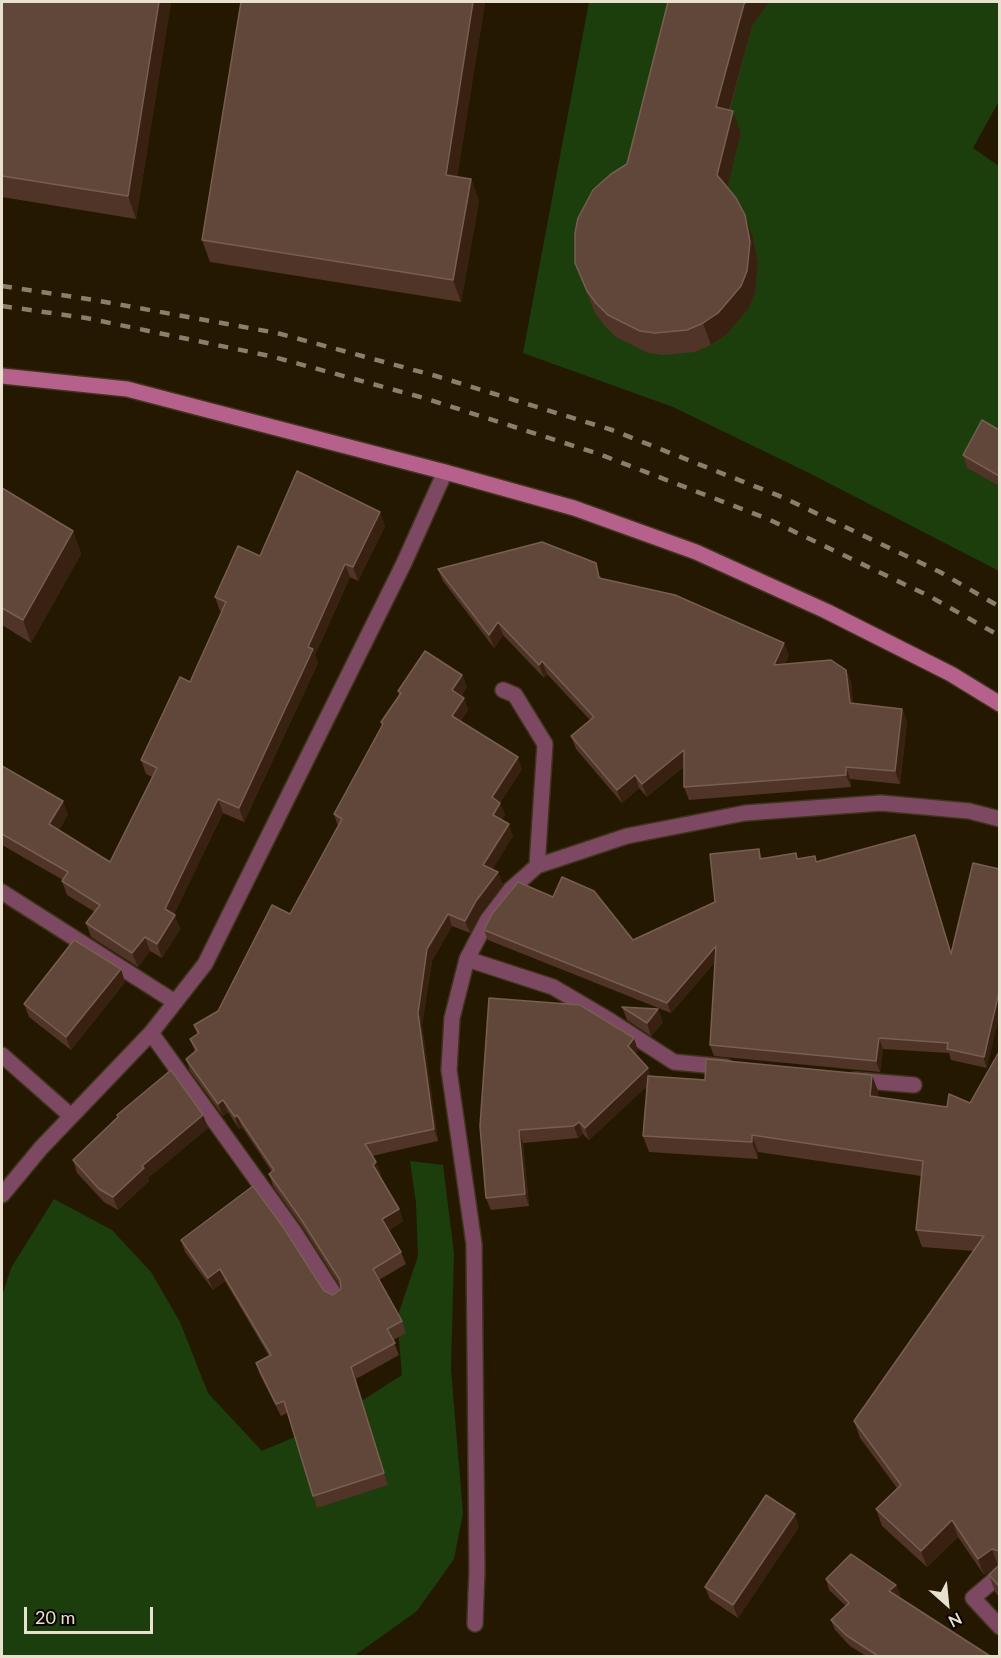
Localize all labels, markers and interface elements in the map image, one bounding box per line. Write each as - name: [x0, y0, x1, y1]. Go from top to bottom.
- north arrow: [917, 1574, 977, 1634]
- scale bar: [27, 1595, 156, 1633]
- text: 20 m: [35, 1606, 75, 1628]
- text: N: [946, 1609, 965, 1632]

